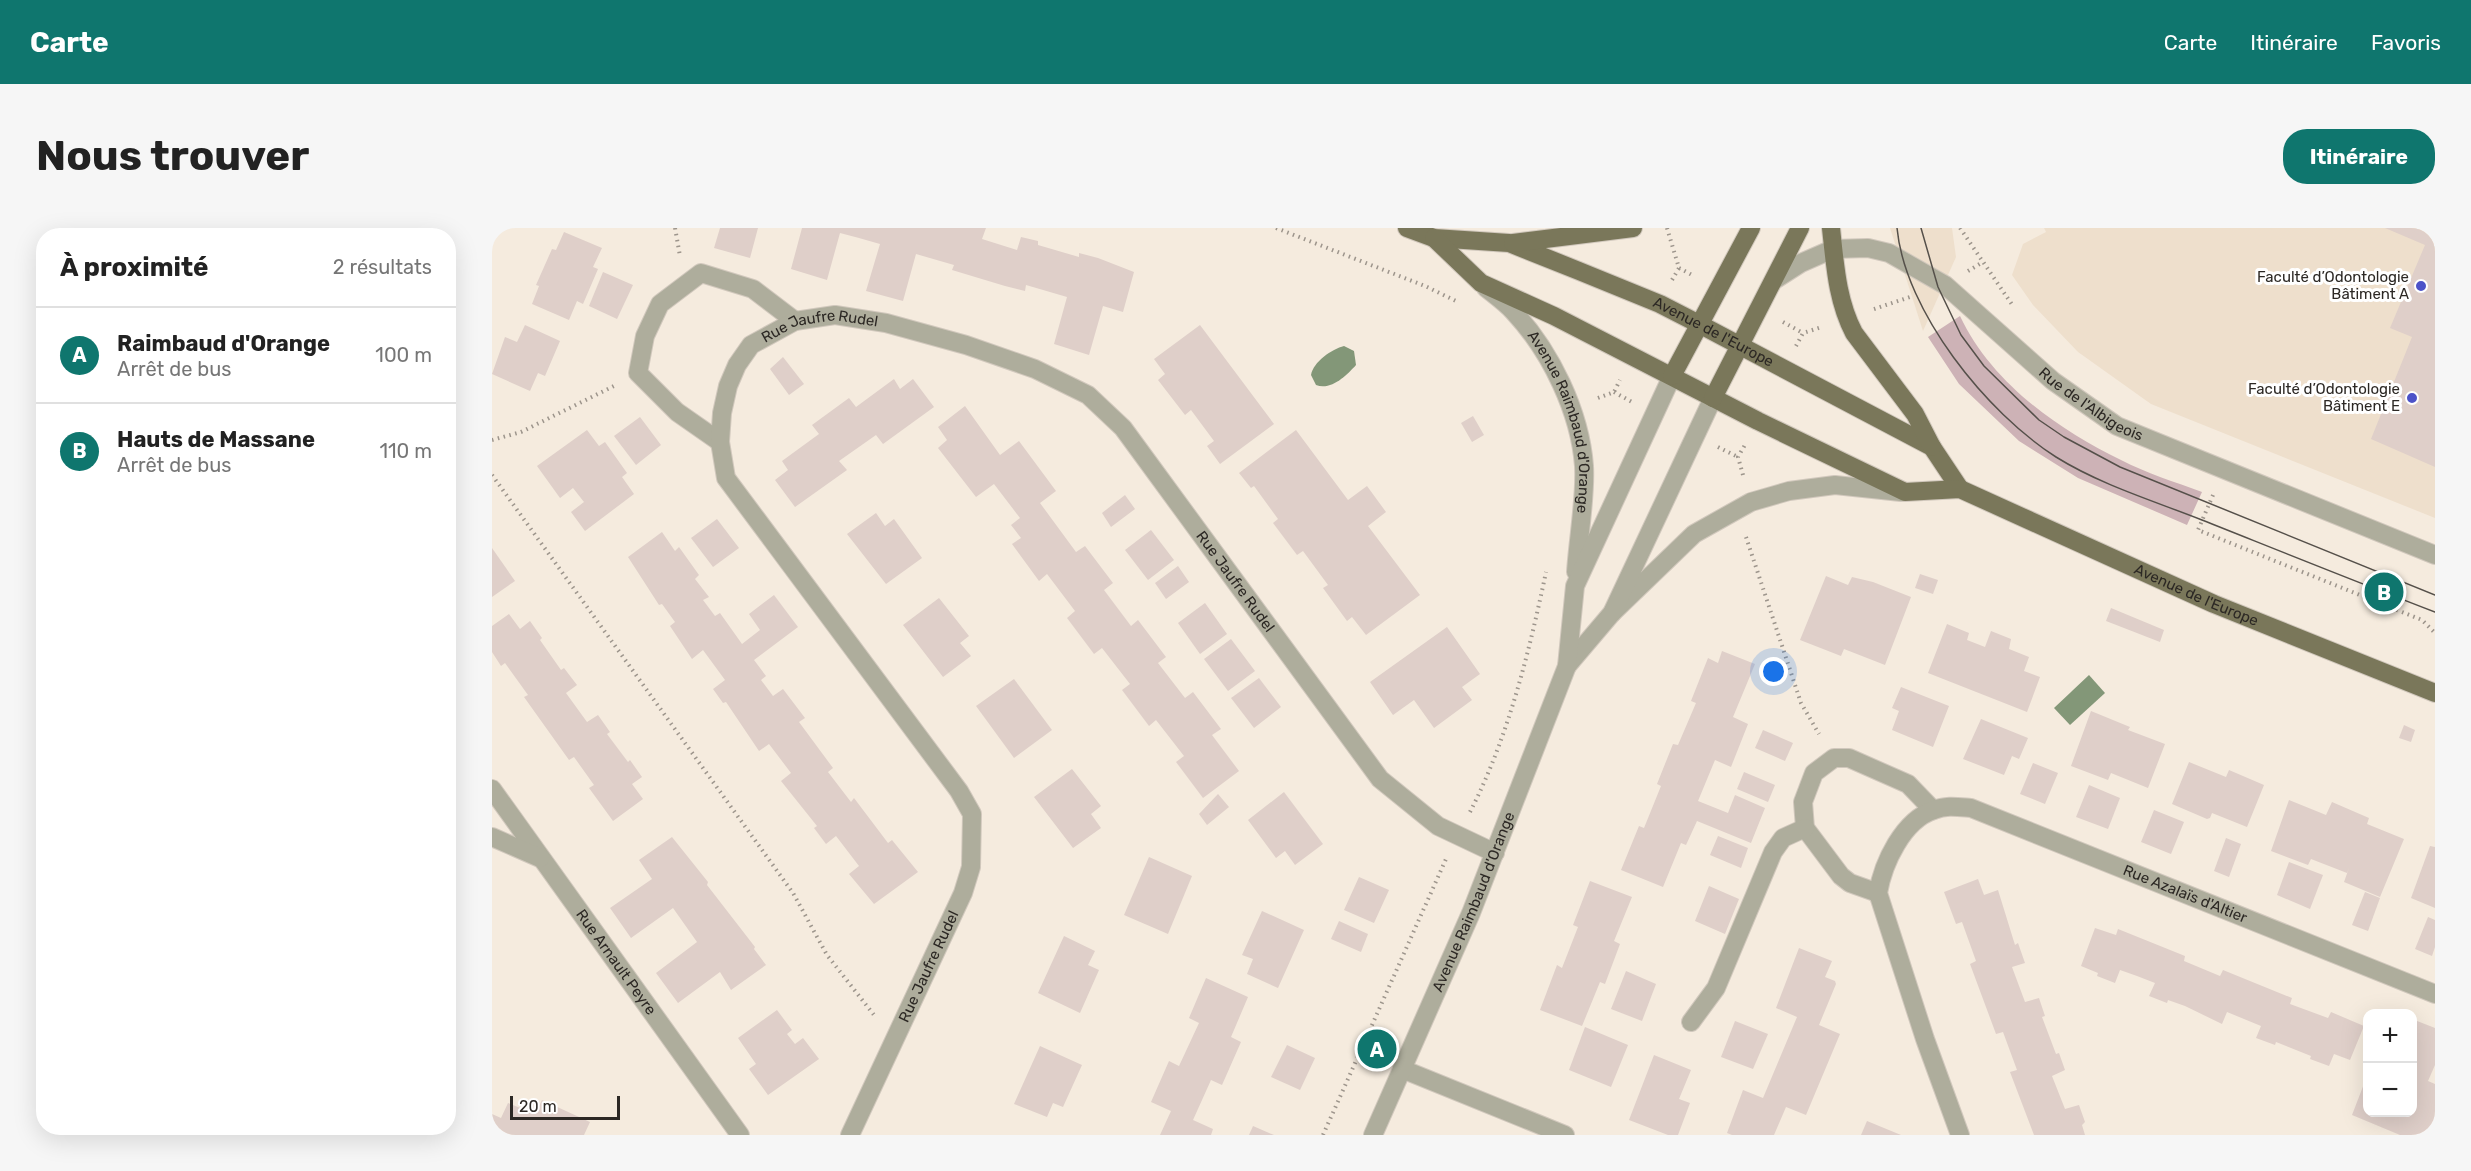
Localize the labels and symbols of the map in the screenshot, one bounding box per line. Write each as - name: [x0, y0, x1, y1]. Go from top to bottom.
- place label: Faculté d’Odontologie Bâtiment A: [2257, 268, 2409, 303]
- marker: Faculté d’Odontologie Bâtiment A: [2414, 279, 2428, 293]
- street label: Avenue de l'Europe: [1650, 293, 1777, 371]
- street label: Rue Jaufre Rudel: [758, 306, 879, 347]
- street label: Avenue Raimbaud d'Orange: [1524, 327, 1593, 514]
- street label: Rue de l'Albigeois: [2035, 364, 2146, 445]
- place label: Faculté d’Odontologie Bâtiment E: [2248, 380, 2400, 415]
- marker: Faculté d’Odontologie Bâtiment E: [2405, 391, 2419, 405]
- street label: Rue Jaufre Rudel: [1192, 527, 1278, 636]
- street label: Avenue de l'Europe: [2131, 560, 2261, 630]
- pin: B: [2364, 570, 2404, 614]
- your location: [1759, 657, 1788, 686]
- street label: Avenue Raimbaud d'Orange: [1428, 809, 1518, 995]
- street label: Rue Azalaïs d'Altier: [2120, 861, 2250, 927]
- street label: Rue Arnault Peyre: [572, 906, 660, 1019]
- street label: Rue Jaufre Rudel: [895, 908, 962, 1025]
- pin: A: [1358, 1026, 1396, 1072]
- scale bar: [510, 1093, 620, 1120]

